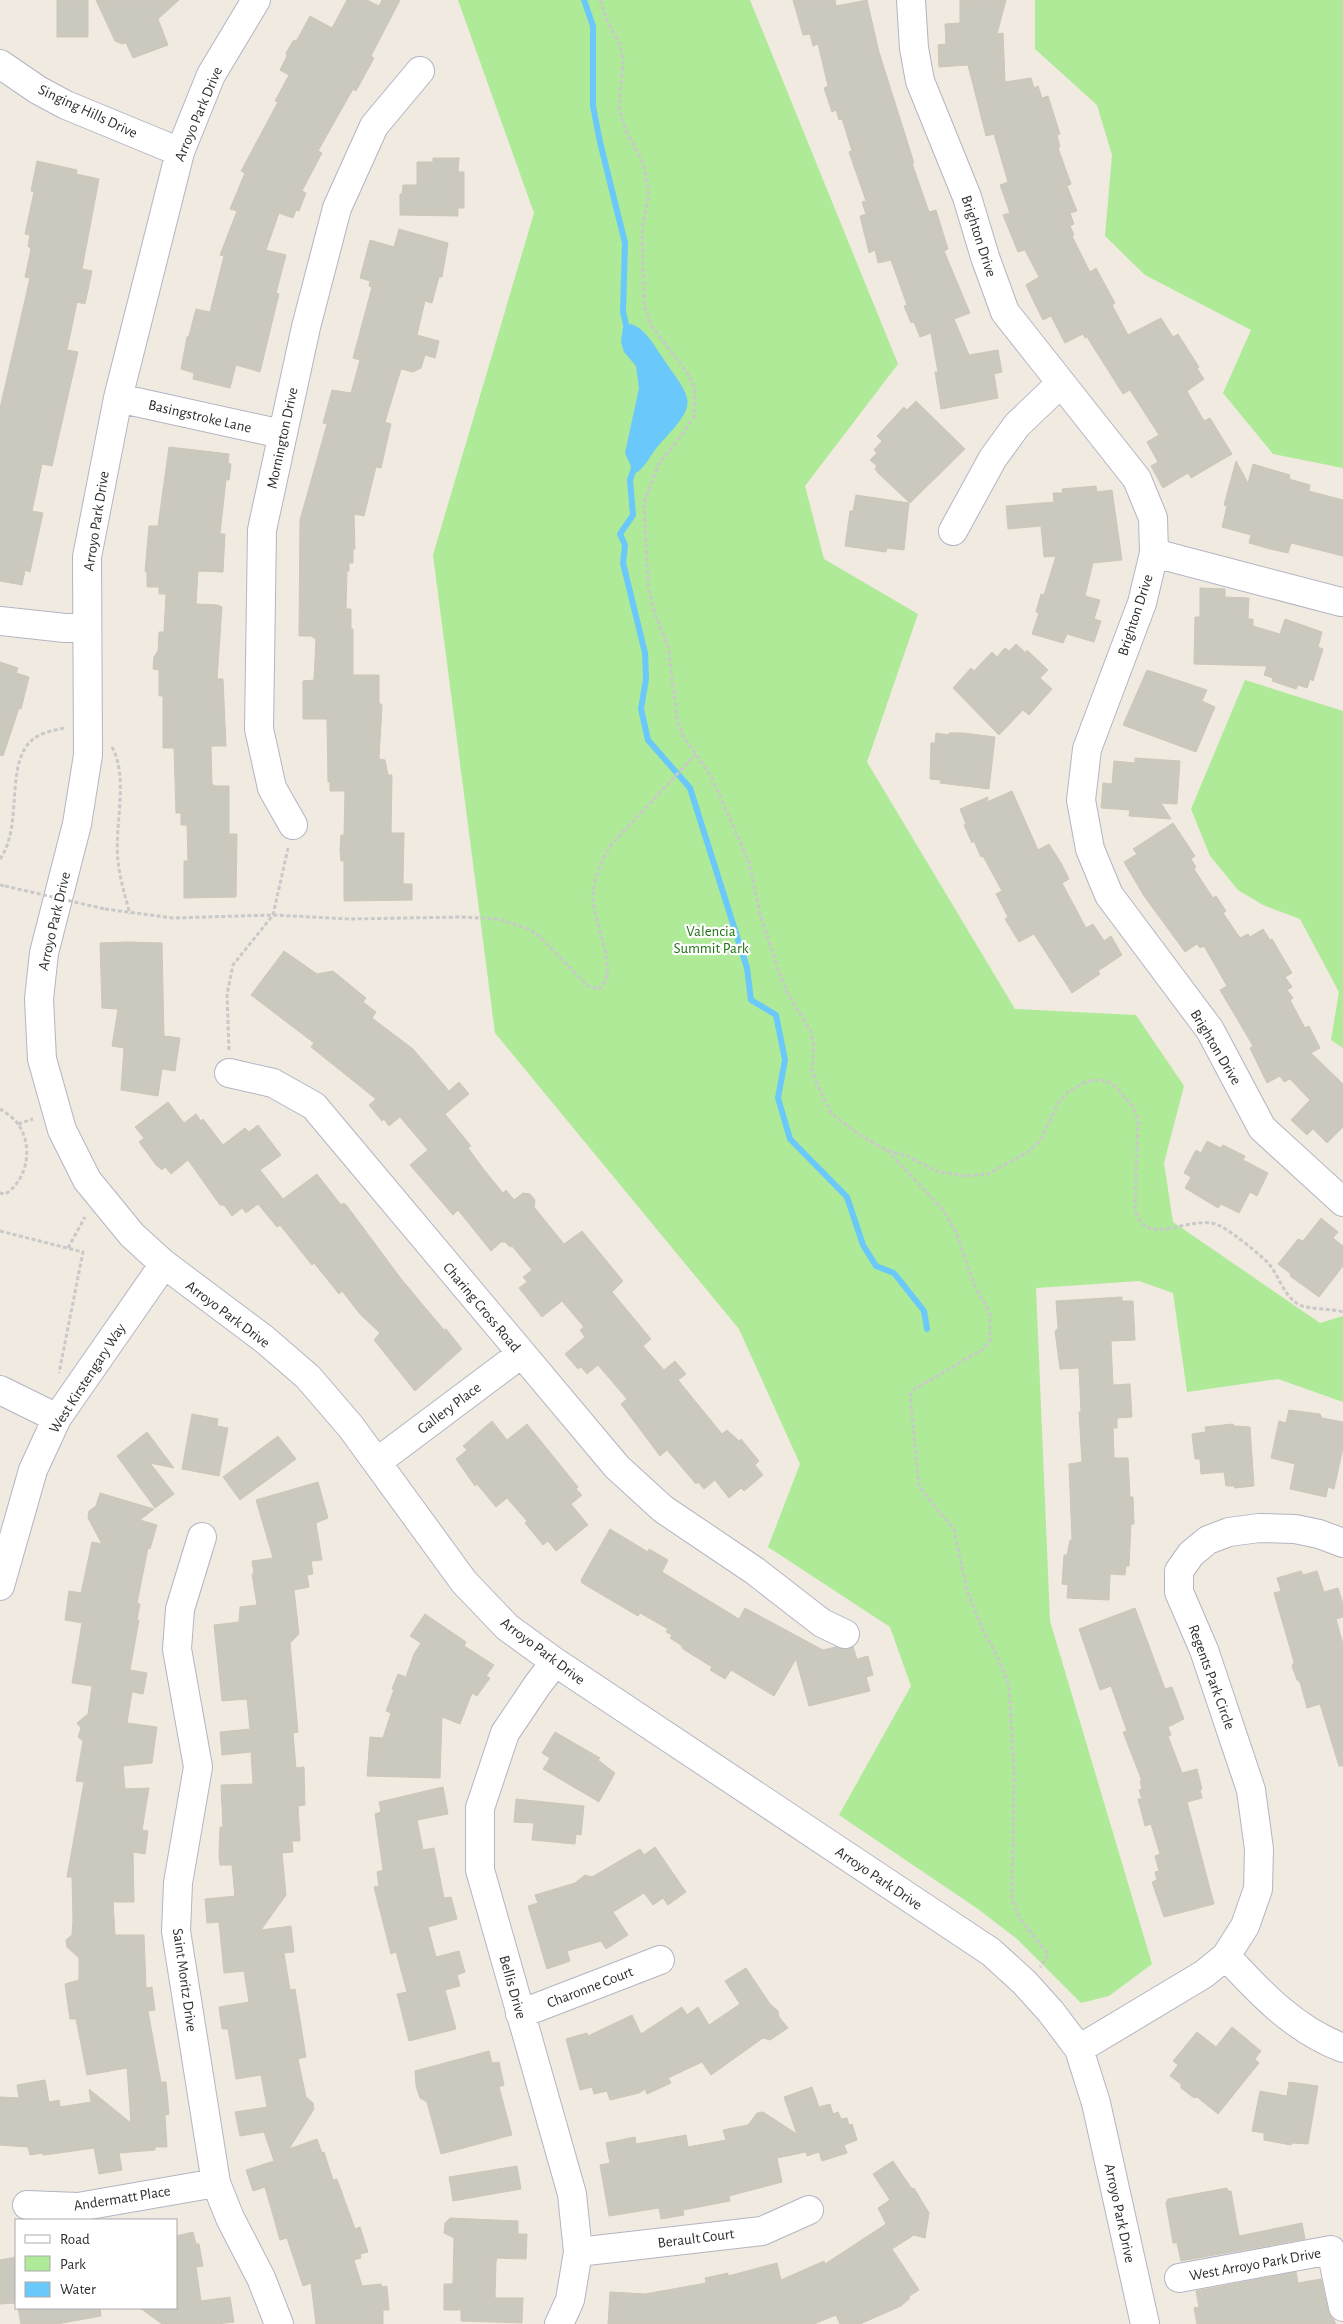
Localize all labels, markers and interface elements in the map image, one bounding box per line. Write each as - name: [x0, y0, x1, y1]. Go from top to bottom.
- street label: Arroyo Park Drive: [172, 65, 225, 164]
- street label: Singing Hills Drive: [36, 82, 140, 141]
- street label: Brighton Drive: [958, 194, 999, 279]
- street label: Mornington Drive: [264, 386, 301, 490]
- street label: Basingstroke Lane: [147, 397, 253, 436]
- street label: Arroyo Park Drive: [81, 470, 112, 572]
- street label: Brighton Drive: [1115, 572, 1156, 658]
- street label: Arroyo Park Drive: [36, 870, 73, 972]
- park label: Valencia Summit Park: [673, 924, 749, 956]
- street label: Brighton Drive: [1187, 1007, 1244, 1087]
- street label: Charing Cross Road: [440, 1260, 523, 1355]
- street label: Arroyo Park Drive: [183, 1278, 273, 1351]
- street label: West Kirstengary Way: [46, 1320, 129, 1436]
- street label: Gallery Place: [415, 1380, 484, 1437]
- street label: Arroyo Park Drive: [498, 1615, 588, 1688]
- street label: Regents Park Circle: [1186, 1623, 1237, 1732]
- street label: Arroyo Park Drive: [833, 1844, 925, 1913]
- street label: Saint Moritz Drive: [170, 1927, 199, 2033]
- street label: Bellis Drive: [496, 1954, 529, 2021]
- street label: Charonne Court: [545, 1964, 636, 2011]
- street label: Arroyo Park Drive: [1102, 2162, 1137, 2264]
- street label: Andermatt Place: [73, 2183, 172, 2214]
- legend: [15, 2219, 178, 2309]
- street label: Berault Court: [657, 2226, 735, 2251]
- text: Road: [60, 2232, 90, 2247]
- street label: West Arroyo Park Drive: [1188, 2246, 1322, 2283]
- text: Park: [60, 2257, 86, 2272]
- text: Water: [60, 2282, 96, 2297]

